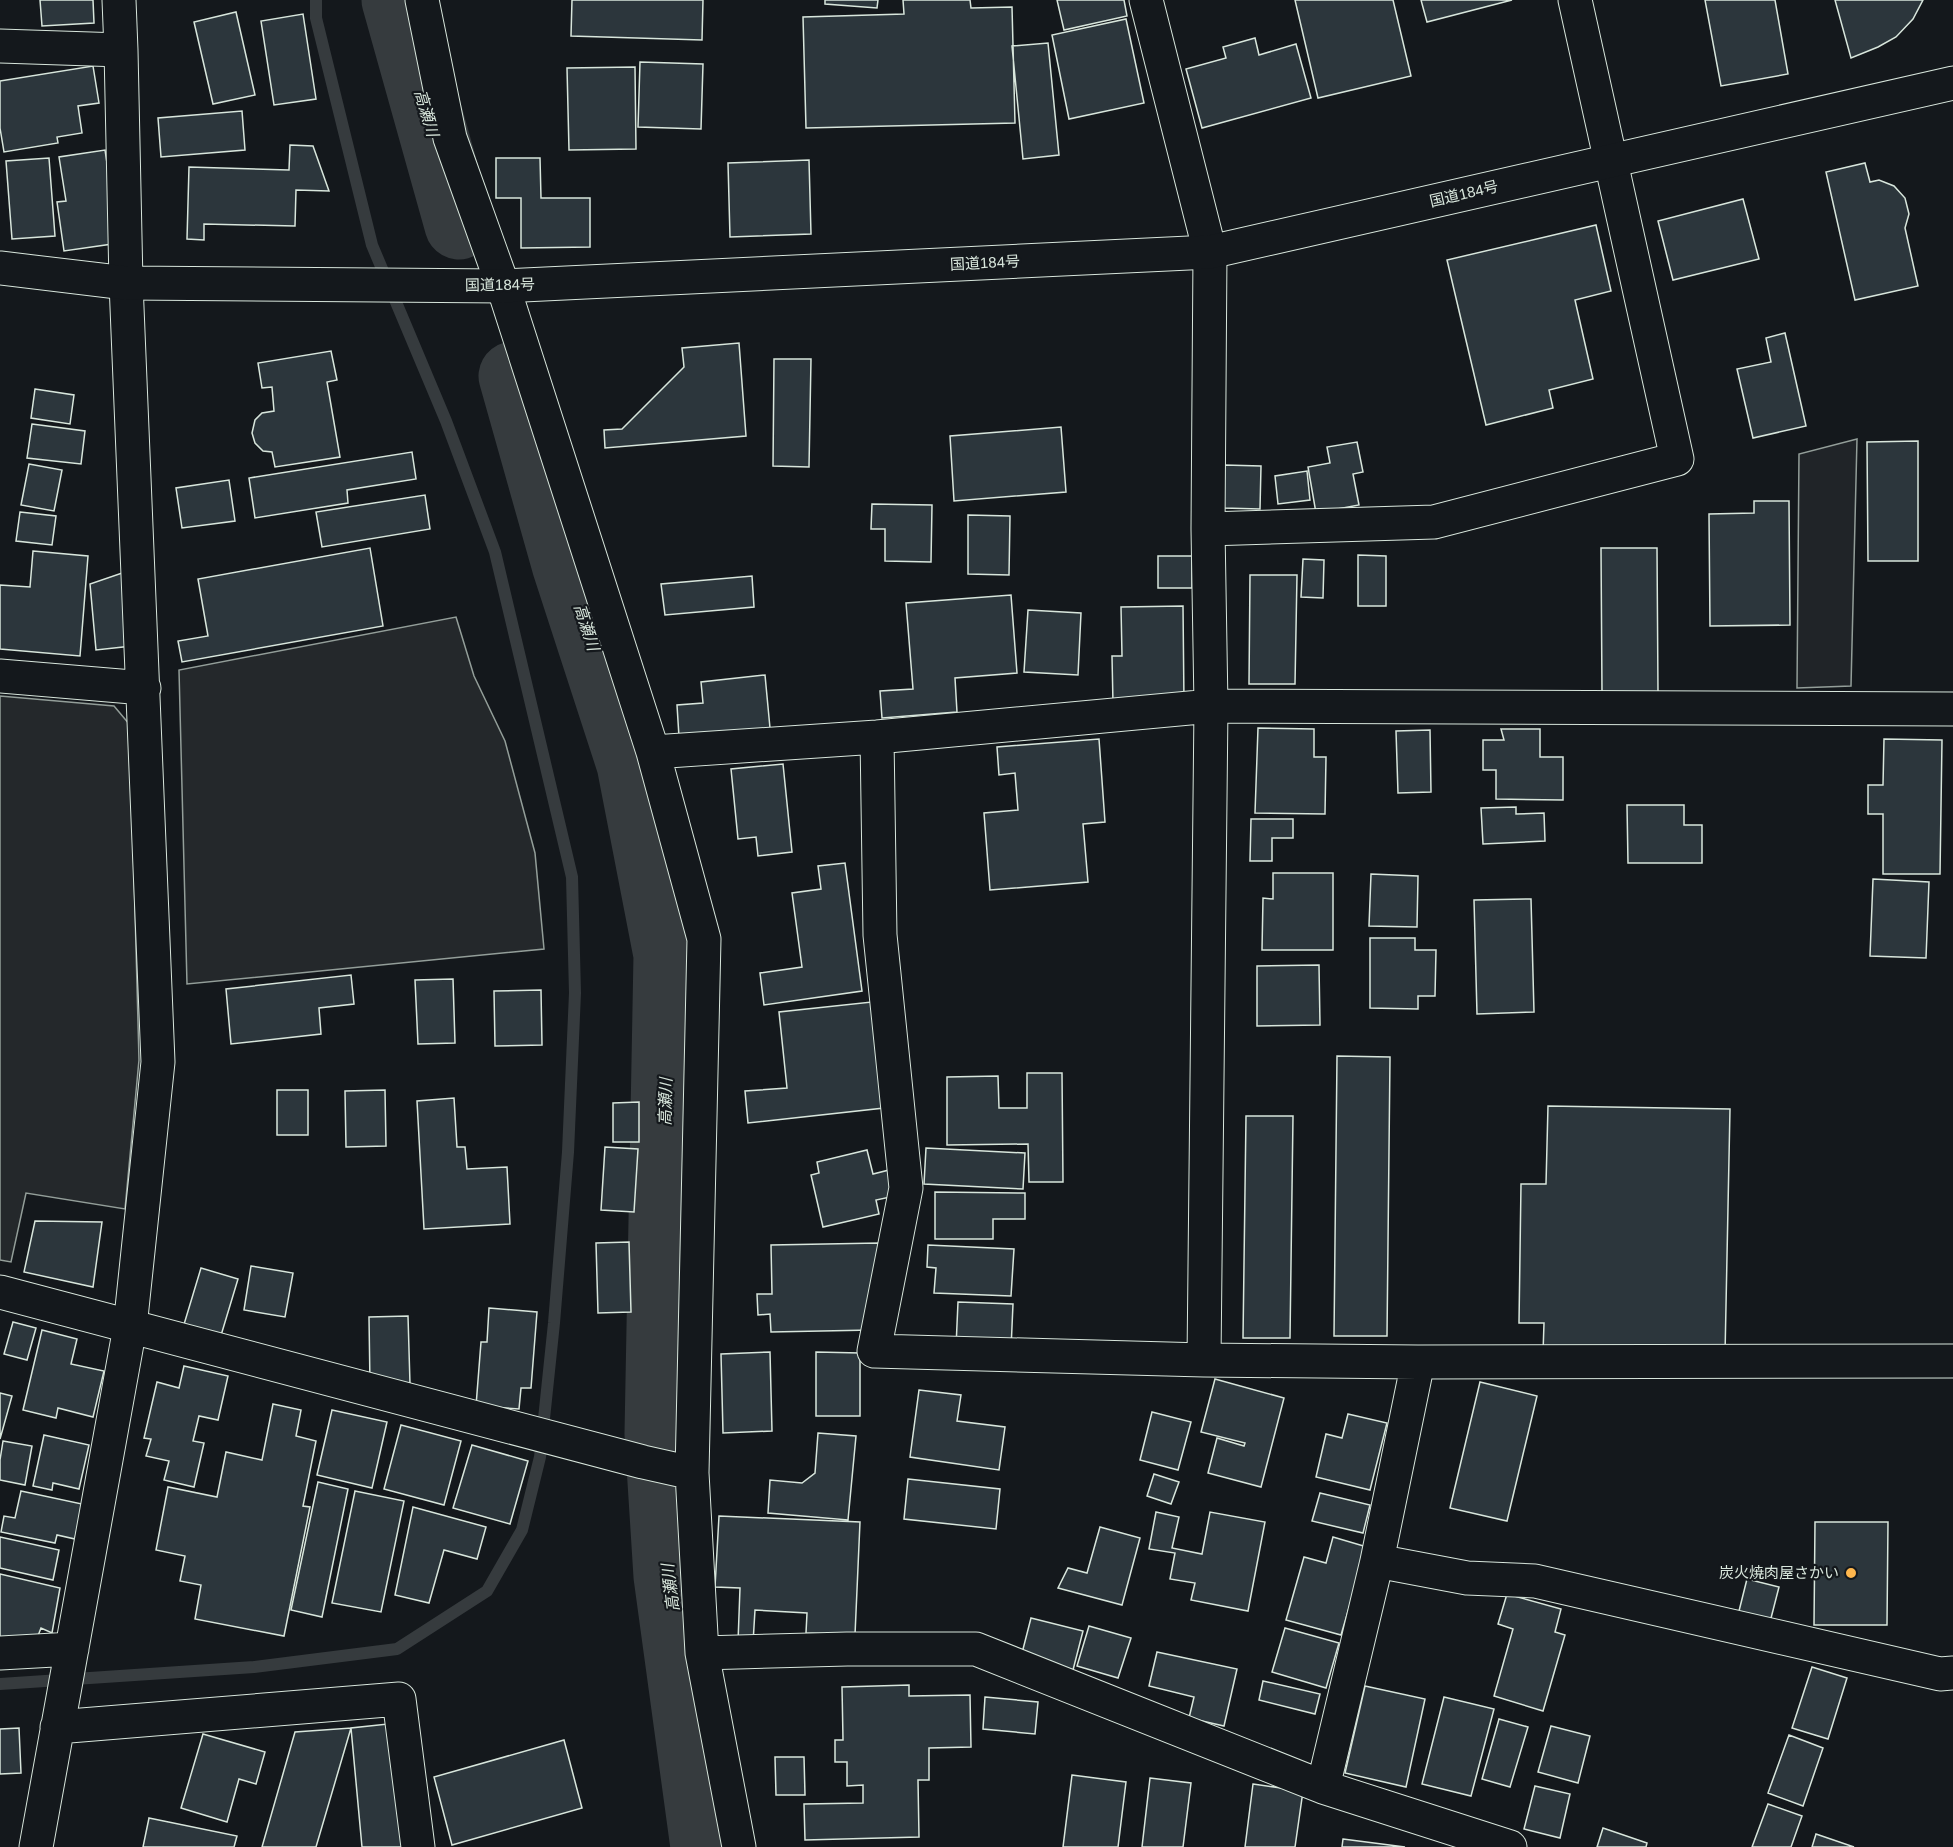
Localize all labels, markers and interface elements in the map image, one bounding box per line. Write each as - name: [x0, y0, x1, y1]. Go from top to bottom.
- water label: 高瀬川: [412, 88, 442, 140]
- street label: 国道184号: [1428, 177, 1500, 210]
- street label: 国道184号: [950, 252, 1020, 273]
- street label: 国道184号: [465, 275, 535, 294]
- water label: 高瀬川: [571, 602, 603, 655]
- water label: 高瀬川: [657, 1076, 674, 1126]
- water label: 高瀬川: [659, 1561, 682, 1613]
- place label: 炭火焼肉屋さかい: [1719, 1564, 1839, 1581]
- marker: 炭火焼肉屋さかい: [1844, 1566, 1858, 1580]

